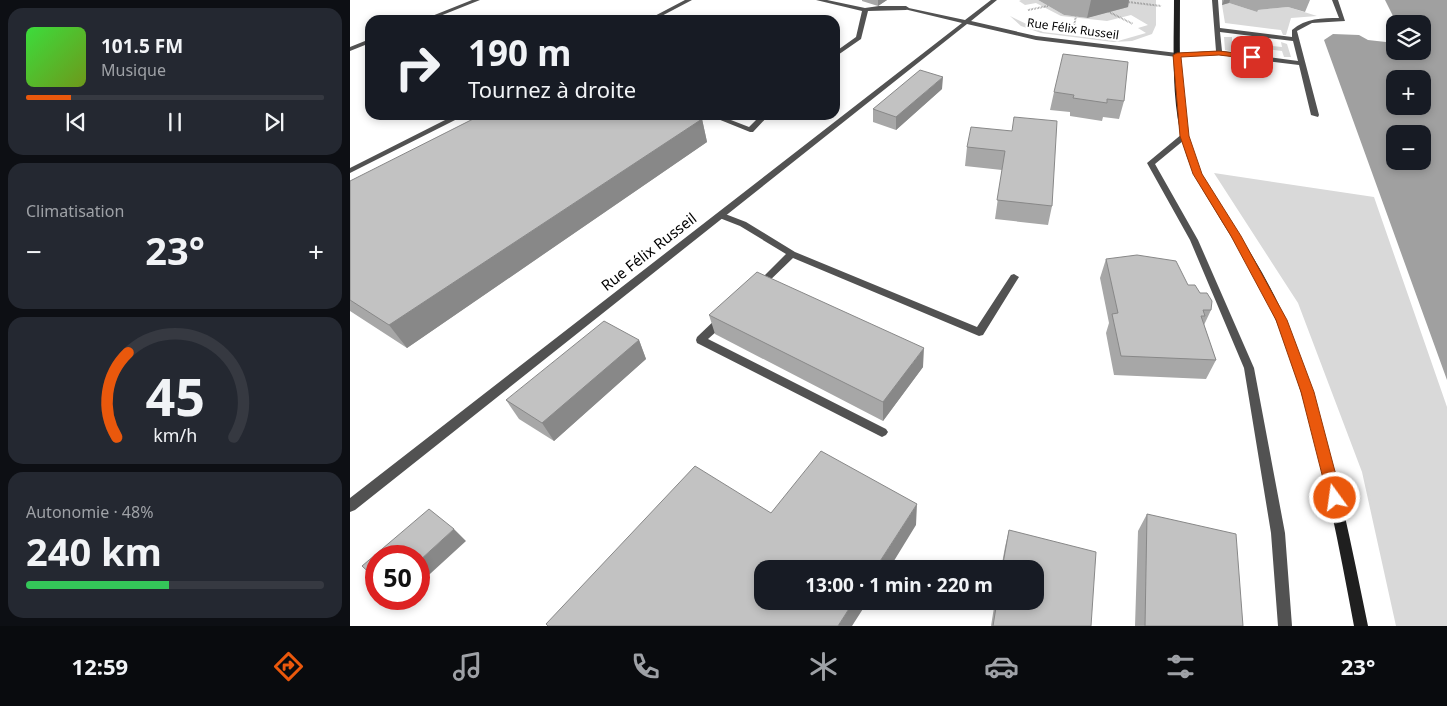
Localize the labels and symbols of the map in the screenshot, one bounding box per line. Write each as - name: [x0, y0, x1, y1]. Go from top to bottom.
- street label: Rue Félix Russeil: [1026, 14, 1120, 43]
- pin: [1231, 36, 1273, 78]
- street label: Rue Félix Russeil: [597, 208, 700, 295]
- position arrow: [1308, 471, 1360, 523]
- speed limit sign: 50: [365, 545, 430, 610]

